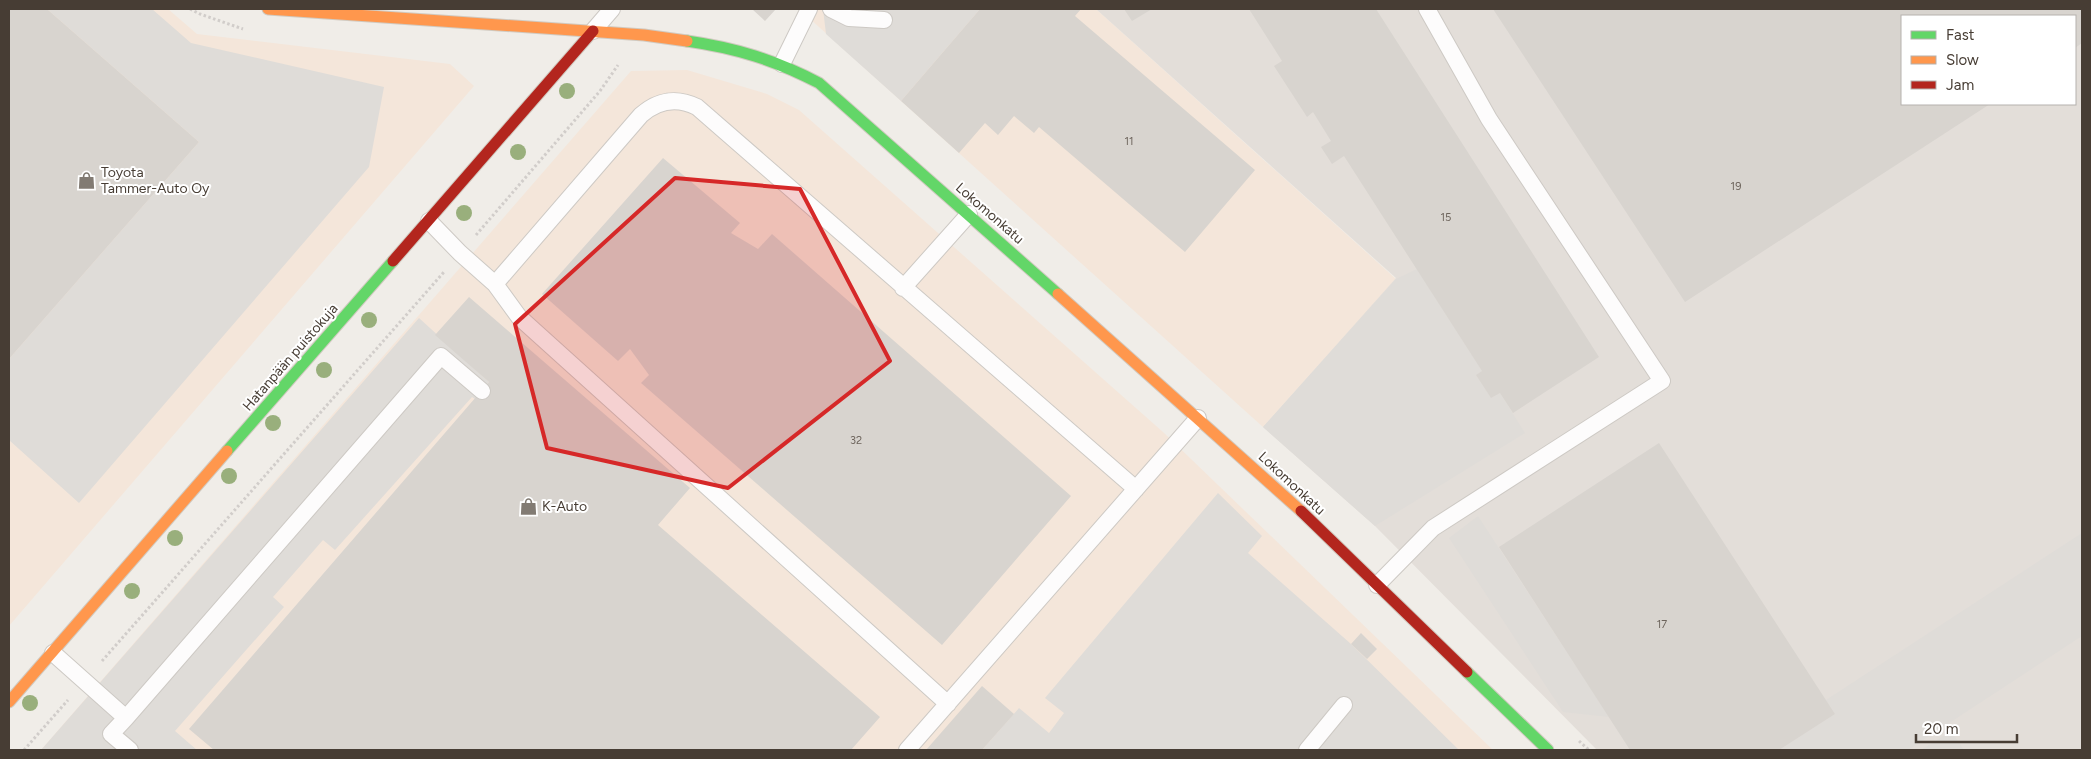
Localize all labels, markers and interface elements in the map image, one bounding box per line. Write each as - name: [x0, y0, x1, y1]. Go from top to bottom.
- legend: [1901, 15, 2076, 105]
- text: Fast: [1946, 26, 1975, 44]
- text: Slow: [1946, 51, 1979, 69]
- text: Jam: [1946, 76, 1974, 94]
- house number: 11: [1124, 135, 1134, 148]
- place label: Toyota Tammer-Auto Oy: [101, 164, 210, 197]
- shop icon: Toyota Tammer-Auto Oy: [77, 170, 97, 190]
- street label: Lokomonkatu: [952, 179, 1027, 248]
- house number: 19: [1731, 180, 1741, 193]
- house number: 15: [1441, 211, 1451, 224]
- street label: Hatanpään puistokuja: [239, 300, 342, 414]
- house number: 32: [850, 434, 862, 447]
- street label: Lokomonkatu: [1255, 448, 1328, 519]
- shop icon: K-Auto: [518, 496, 538, 516]
- place label: K-Auto: [542, 498, 587, 515]
- house number: 17: [1657, 618, 1667, 631]
- scale bar: [1916, 712, 2017, 744]
- text: 20 m: [1924, 720, 1958, 738]

